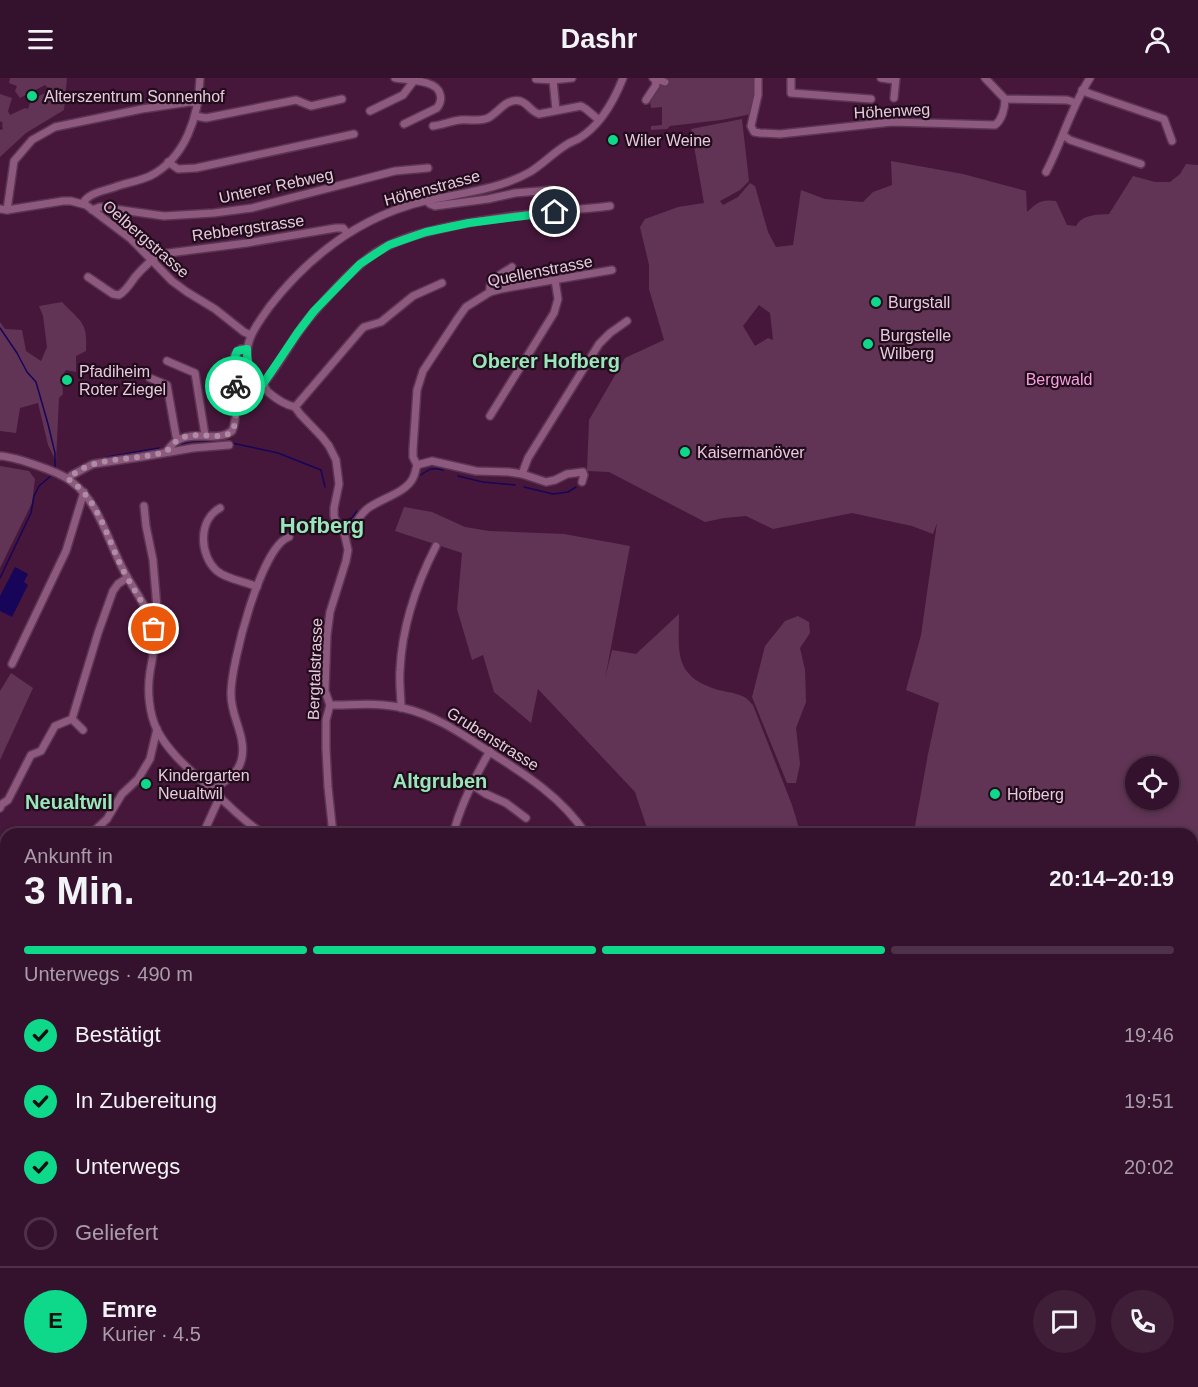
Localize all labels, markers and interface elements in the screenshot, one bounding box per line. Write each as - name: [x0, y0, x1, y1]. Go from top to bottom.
- icon: menu: [24, 23, 57, 56]
- icon: person: [1141, 23, 1174, 56]
- text: Dashr: [561, 24, 637, 54]
- place label: Alterszentrum Sonnenhof: [44, 88, 225, 105]
- marker: Alterszentrum Sonnenhof: [25, 89, 39, 103]
- street label: Höhenweg: [853, 101, 931, 121]
- place label: Wiler Weine: [625, 132, 711, 149]
- marker: Wiler Weine: [606, 133, 620, 147]
- street label: Unterer Rebweg: [217, 166, 335, 206]
- street label: Höhenstrasse: [382, 167, 482, 209]
- pin: [529, 186, 580, 237]
- icon: home: [538, 195, 571, 228]
- street label: Oelbergstrasse: [99, 197, 193, 281]
- street label: Rebbergstrasse: [191, 212, 305, 244]
- street label: Quellenstrasse: [486, 252, 594, 290]
- place label: Burgstall: [888, 294, 950, 311]
- marker: Burgstall: [869, 295, 883, 309]
- place label: Burgstelle Wilberg: [880, 327, 951, 362]
- marker: Burgstelle Wilberg: [861, 337, 875, 351]
- district label: Oberer Hofberg: [472, 350, 620, 372]
- courier: [205, 356, 265, 416]
- place label: Pfadiheim Roter Ziegel: [79, 363, 166, 398]
- icon: bike: [219, 370, 252, 403]
- park label: Bergwald: [1026, 371, 1092, 388]
- marker: Pfadiheim Roter Ziegel: [60, 373, 74, 387]
- place label: Kaisermanöver: [697, 444, 805, 461]
- marker: Kaisermanöver: [678, 445, 692, 459]
- district label: Hofberg: [280, 513, 364, 538]
- pin: [128, 603, 179, 654]
- icon: bag: [137, 612, 170, 645]
- street label: Bergtalstrasse: [305, 618, 325, 720]
- street label: Grubenstrasse: [444, 704, 542, 774]
- map controls: [1125, 756, 1179, 810]
- button: locate: [1125, 756, 1179, 810]
- place label: Kindergarten Neualtwil: [158, 767, 250, 802]
- district label: Altgruben: [393, 770, 487, 792]
- marker: Kindergarten Neualtwil: [139, 777, 153, 791]
- place label: Hofberg: [1007, 786, 1064, 803]
- marker: Hofberg: [988, 787, 1002, 801]
- district label: Neualtwil: [25, 791, 113, 813]
- text: Ankunft in: [24, 845, 113, 867]
- text: 20:14–20:19: [1049, 866, 1174, 891]
- text: 3 Min.: [24, 869, 135, 912]
- text: Unterwegs · 490 m: [24, 963, 193, 985]
- icon: check: [24, 1019, 57, 1052]
- text: Bestätigt: [75, 1022, 161, 1047]
- text: 19:46: [1124, 1024, 1174, 1046]
- icon: check: [24, 1085, 57, 1118]
- text: In Zubereitung: [75, 1088, 217, 1113]
- text: 19:51: [1124, 1090, 1174, 1112]
- icon: check: [24, 1151, 57, 1184]
- text: Unterwegs: [75, 1154, 180, 1179]
- text: 20:02: [1124, 1156, 1174, 1178]
- text: Geliefert: [75, 1220, 158, 1245]
- button: chat: [1033, 1290, 1096, 1353]
- button: phone: [1111, 1290, 1174, 1353]
- text: Emre: [102, 1297, 157, 1322]
- text: E: [48, 1308, 63, 1333]
- text: Kurier · 4.5: [102, 1323, 201, 1345]

